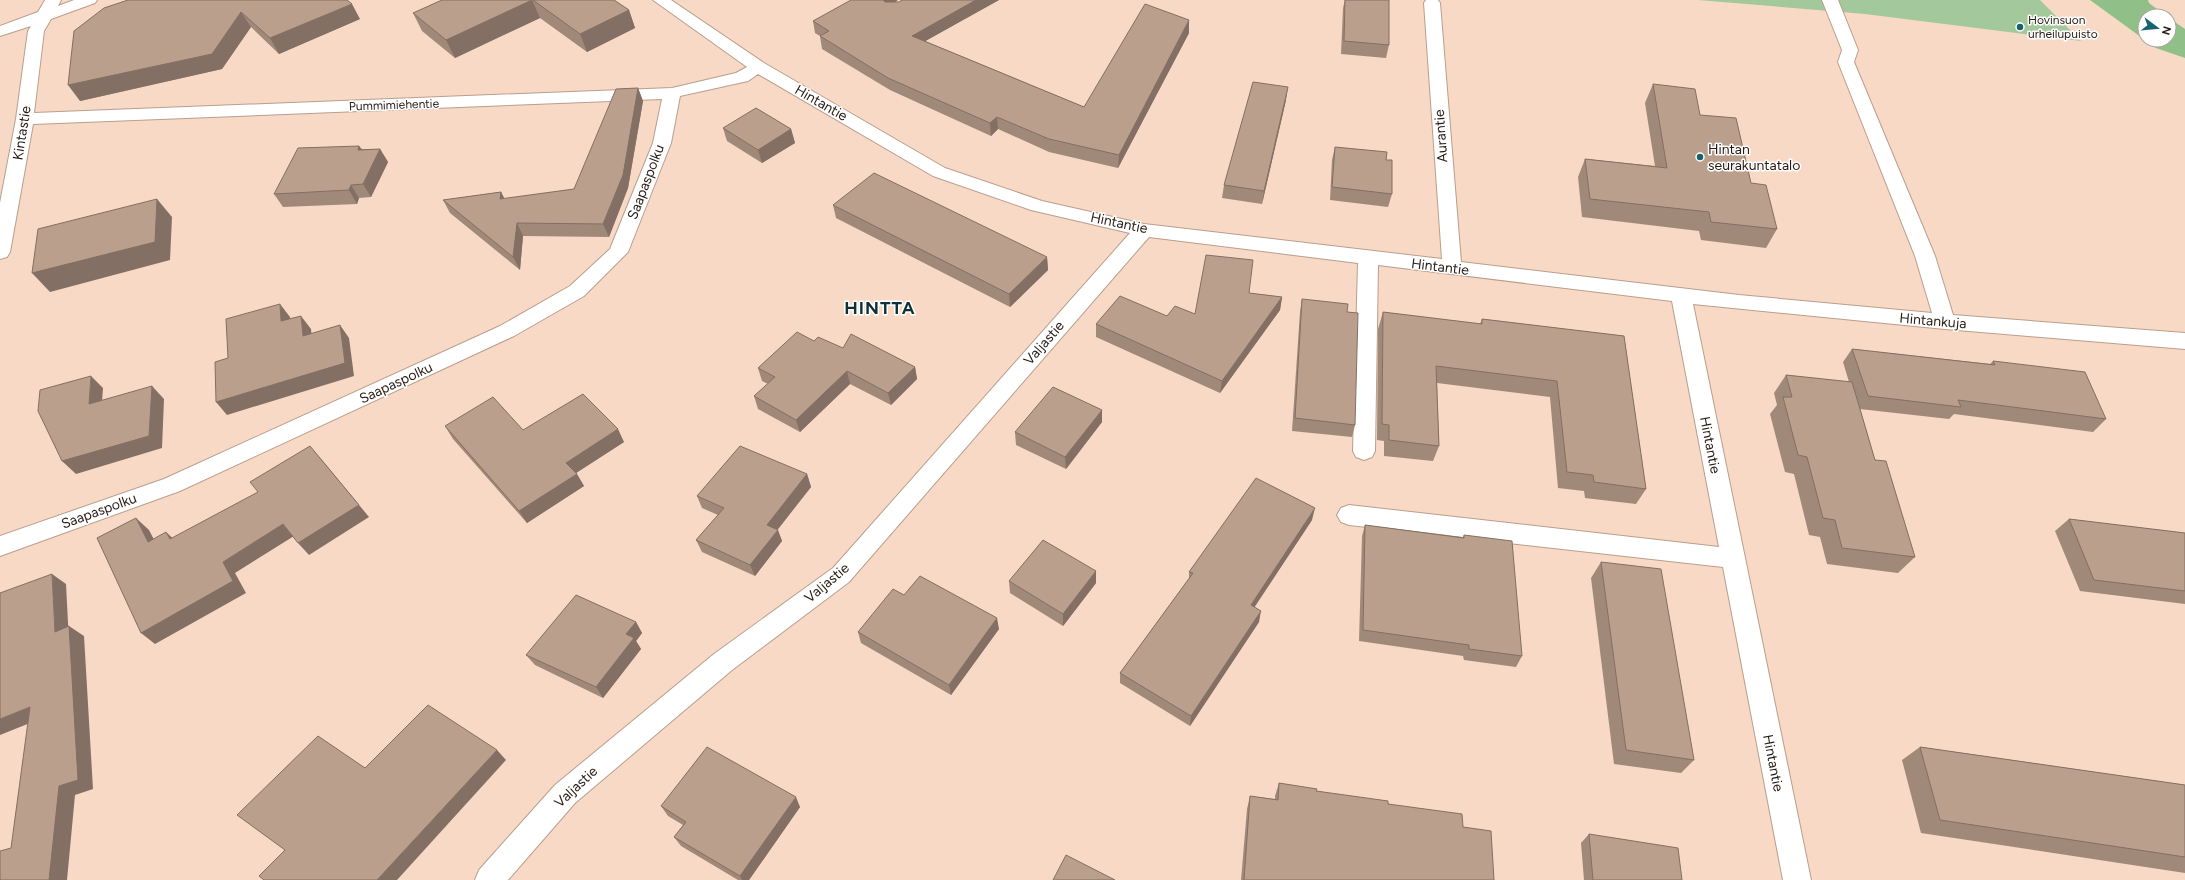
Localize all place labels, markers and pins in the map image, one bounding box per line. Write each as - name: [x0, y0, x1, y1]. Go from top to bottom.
- place label: Hovinsuon urheilupuisto: [2028, 13, 2098, 41]
- marker: Hovinsuon urheilupuisto: [2015, 22, 2025, 32]
- place label: Hintan seurakuntatalo: [1708, 141, 1800, 174]
- marker: Hintan seurakuntatalo: [1695, 152, 1705, 162]

